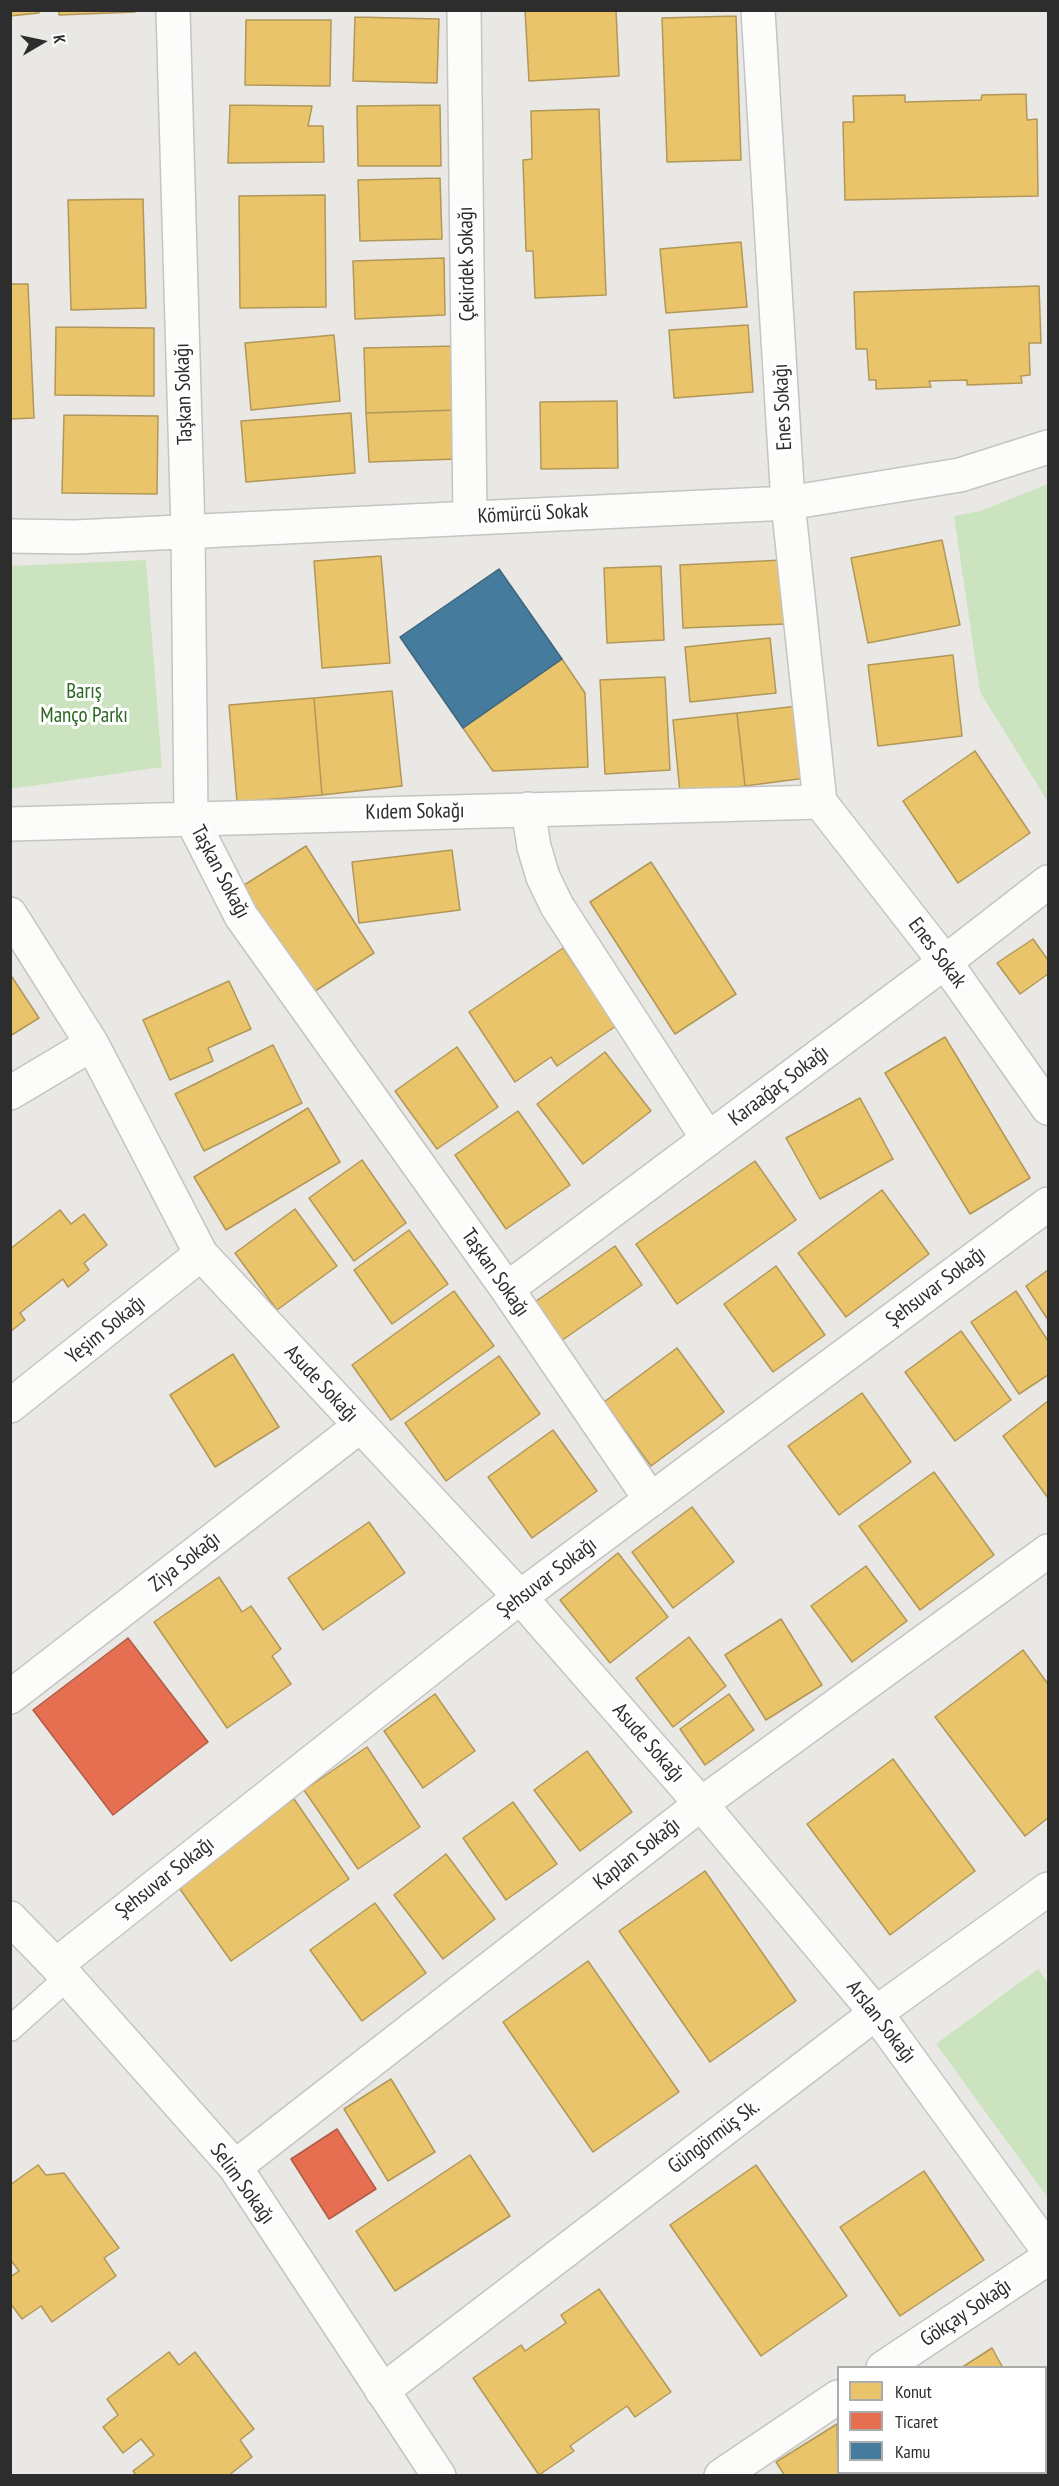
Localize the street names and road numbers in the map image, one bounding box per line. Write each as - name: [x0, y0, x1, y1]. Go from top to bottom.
- street label: Çekirdek Sokağı: [453, 206, 481, 322]
- street label: Taşkan Sokağı: [170, 343, 198, 445]
- street label: Enes Sokağı: [768, 363, 798, 451]
- street label: Kömürcü Sokak: [477, 499, 589, 529]
- street label: Kıdem Sokağı: [365, 799, 465, 825]
- street label: Taşkan Sokağı: [185, 821, 255, 923]
- street label: Enes Sokak: [903, 913, 971, 993]
- street label: Karaağaç Sokağı: [724, 1040, 834, 1132]
- street label: Taşkan Sokağı: [456, 1224, 534, 1322]
- street label: Şehsuvar Sokağı: [881, 1241, 991, 1333]
- street label: Yeşim Sokağı: [61, 1290, 151, 1370]
- street label: Asude Sokağı: [279, 1340, 363, 1428]
- street label: Ziya Sokağı: [145, 1527, 225, 1597]
- street label: Şehsuvar Sokağı: [492, 1532, 602, 1624]
- street label: Asude Sokağı: [607, 1698, 689, 1788]
- street label: Kaplan Sokağı: [589, 1812, 685, 1896]
- street label: Şehsuvar Sokağı: [111, 1832, 219, 1924]
- street label: Arslan Sokağı: [841, 1976, 921, 2068]
- street label: Güngörmüş Sk.: [663, 2095, 765, 2179]
- street label: Selim Sokağı: [204, 2139, 280, 2229]
- street label: Gökçay Sokağı: [916, 2274, 1016, 2352]

